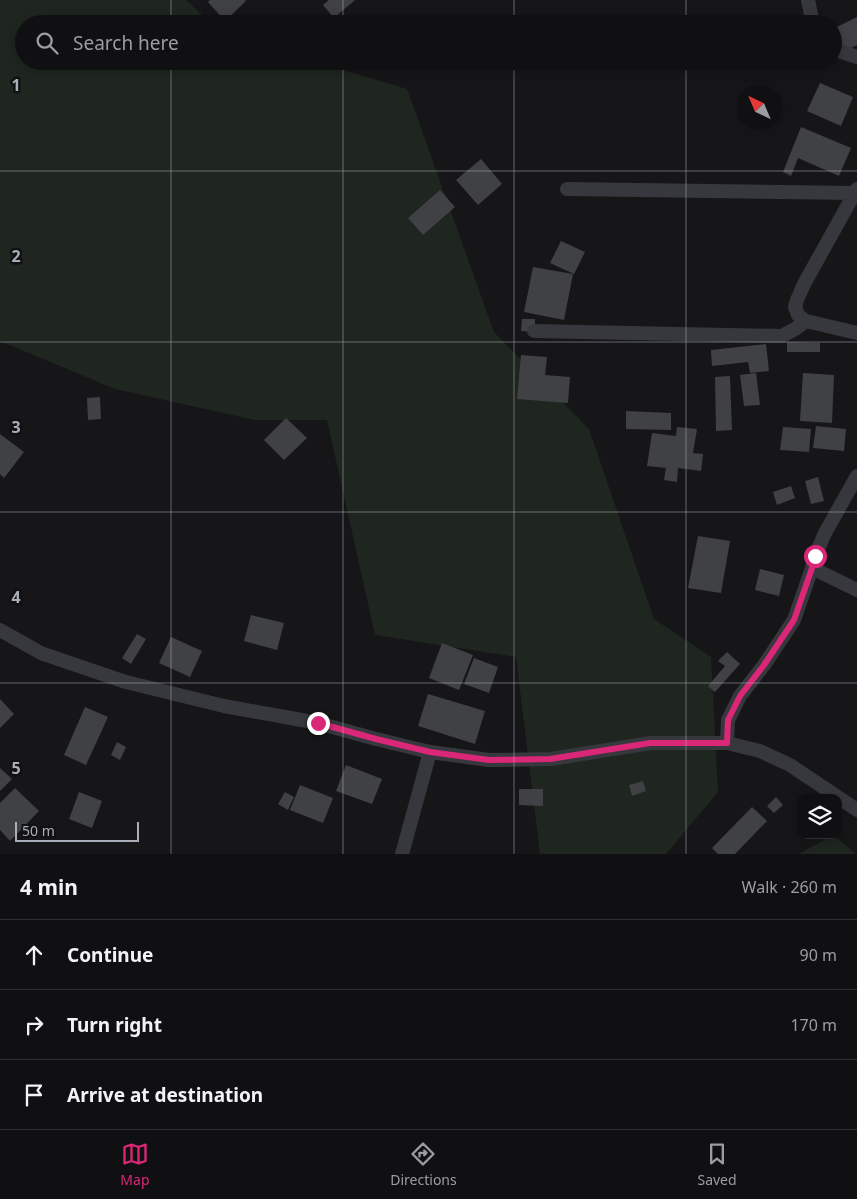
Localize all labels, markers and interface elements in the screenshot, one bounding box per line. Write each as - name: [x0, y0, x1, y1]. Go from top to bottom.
- search box: [15, 15, 842, 70]
- icon: search: [33, 29, 61, 57]
- text: Search here: [73, 30, 179, 56]
- text: 1: [11, 74, 21, 96]
- north arrow: [737, 85, 782, 130]
- text: 2: [11, 245, 21, 267]
- text: 3: [11, 416, 21, 438]
- route start: [804, 545, 827, 568]
- text: 4: [11, 586, 21, 608]
- route end: [307, 712, 330, 735]
- text: 5: [11, 757, 21, 779]
- map controls: [797, 794, 842, 839]
- button: layers: [797, 794, 842, 839]
- scale bar: [15, 819, 139, 842]
- text: 50 m: [22, 821, 55, 840]
- text: 4 min: [20, 873, 78, 901]
- text: Walk · 260 m: [742, 876, 837, 898]
- icon: ahead: [20, 941, 48, 969]
- text: Continue: [67, 942, 153, 968]
- text: 90 m: [800, 944, 837, 966]
- icon: right: [20, 1011, 48, 1039]
- text: Turn right: [67, 1012, 162, 1038]
- text: 170 m: [790, 1014, 837, 1036]
- icon: arrive: [20, 1081, 48, 1109]
- text: Arrive at destination: [67, 1082, 263, 1108]
- tab: Map: [120, 1140, 150, 1189]
- tab: Directions: [390, 1140, 457, 1189]
- tab: Saved: [697, 1140, 737, 1189]

